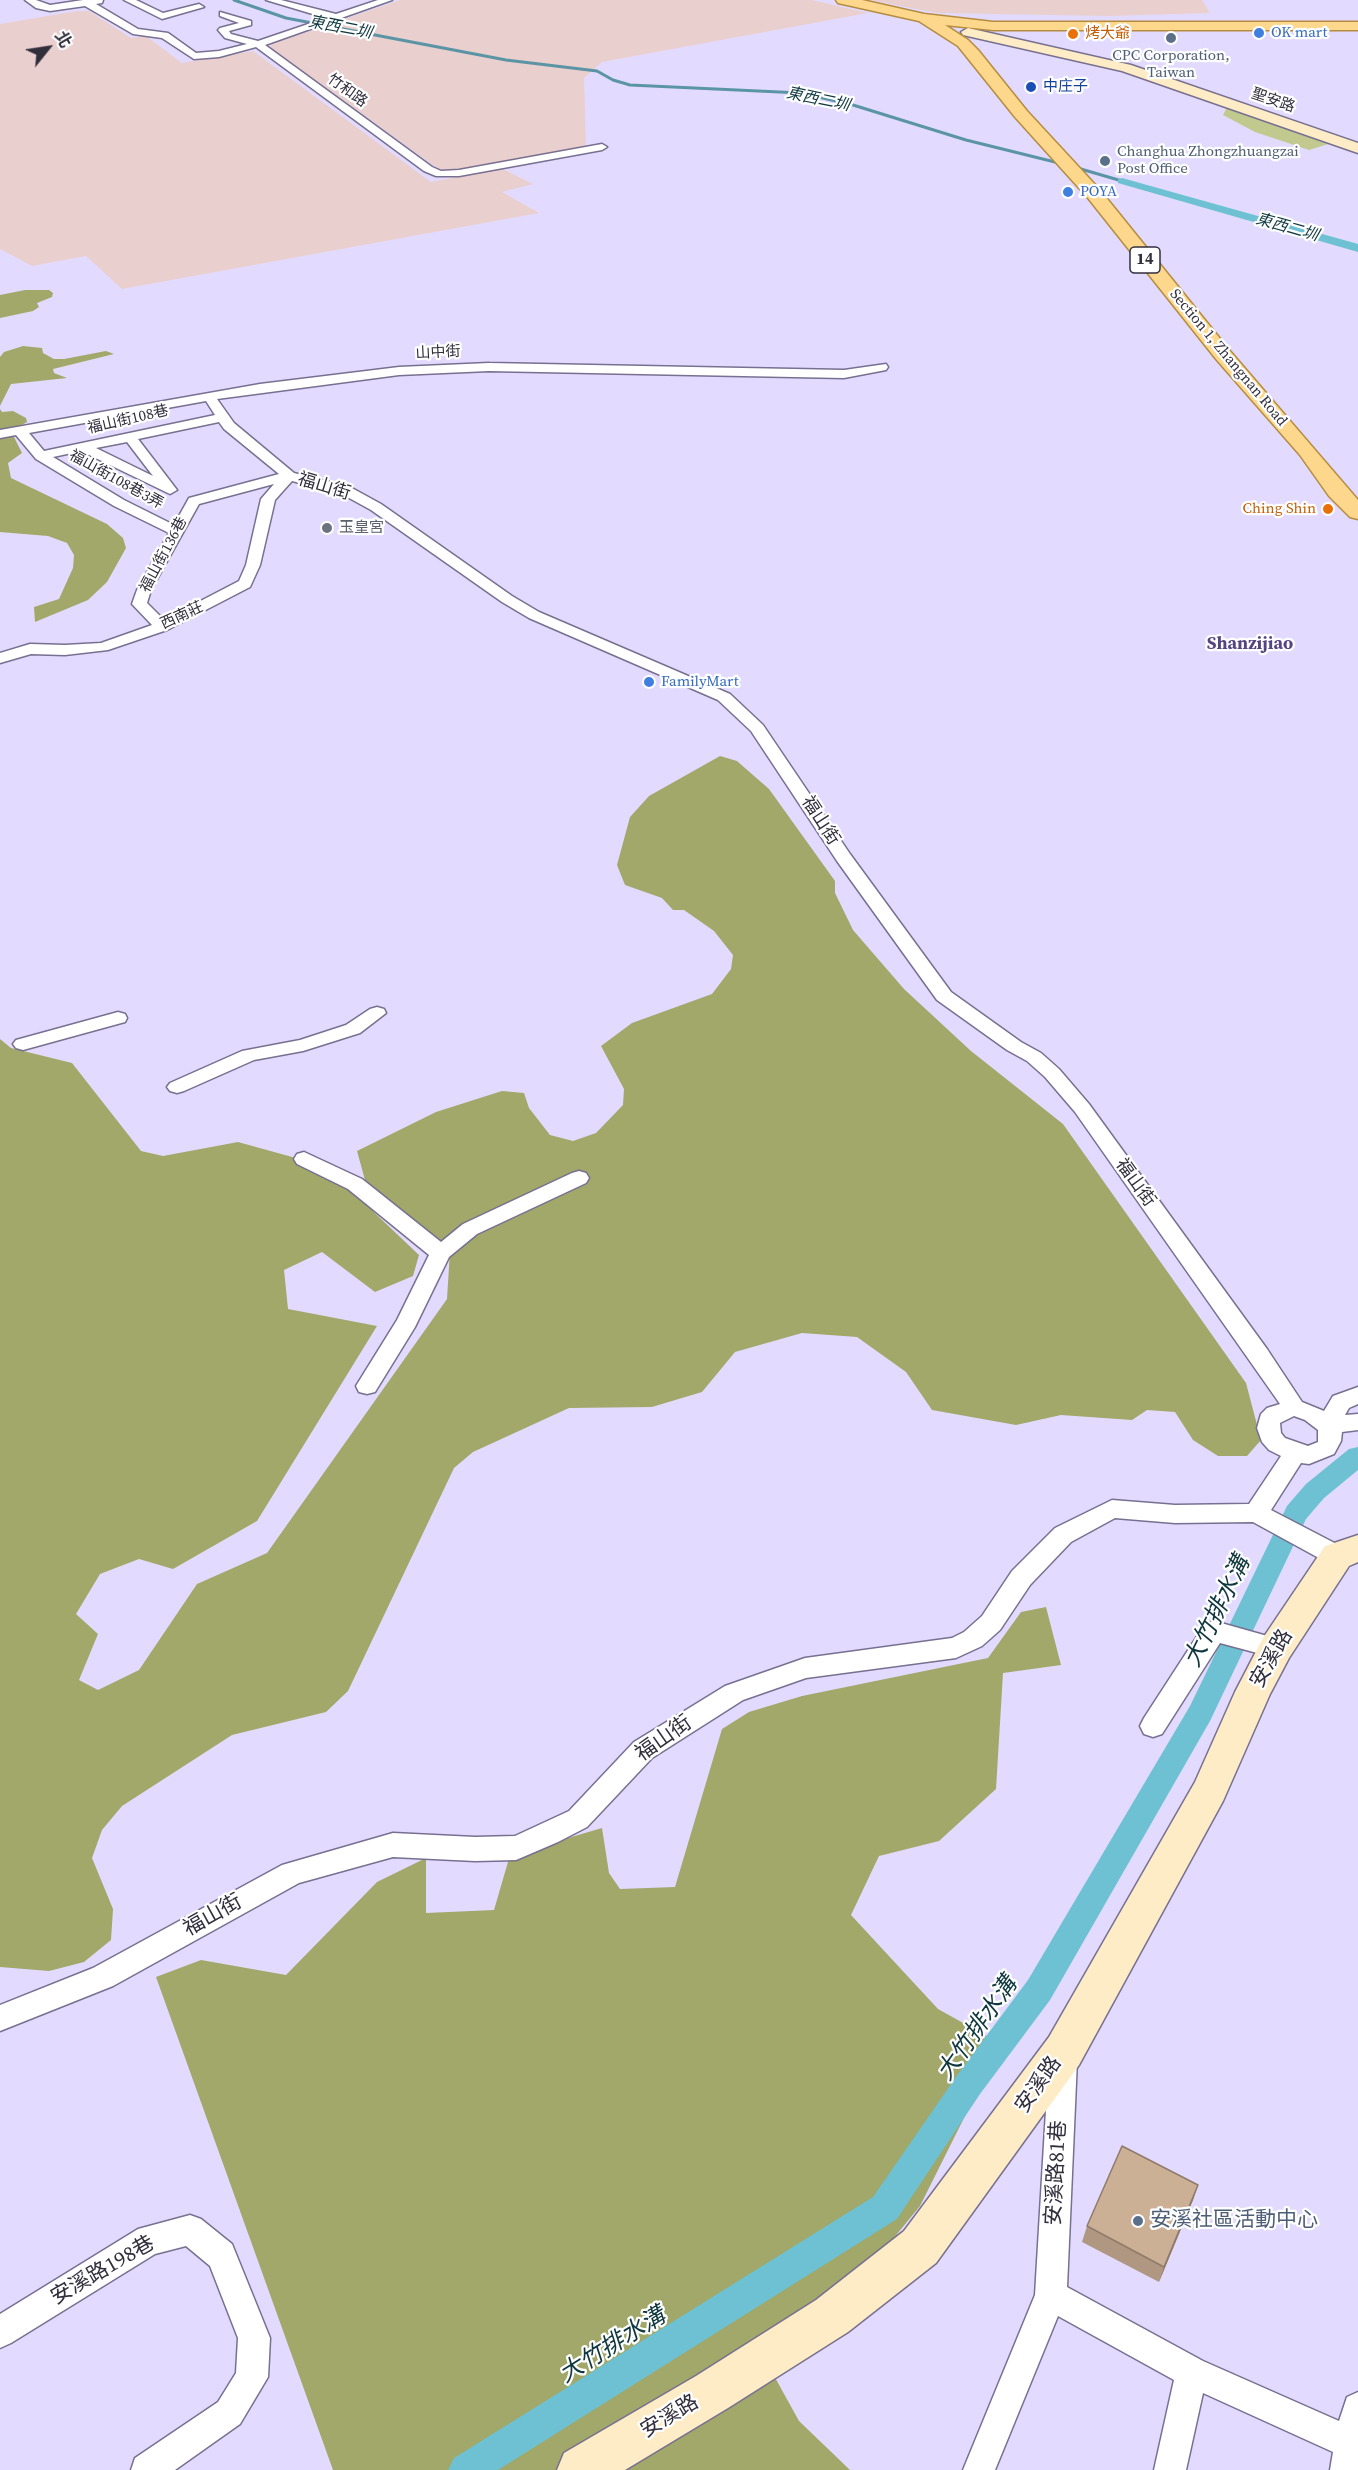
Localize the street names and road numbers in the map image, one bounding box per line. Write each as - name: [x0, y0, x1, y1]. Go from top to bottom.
- street label: 竹和路: [324, 70, 370, 112]
- street label: 聖安路: [1249, 85, 1297, 117]
- road number: 14: [1130, 247, 1160, 273]
- street label: Section 1, Zhangnan Road: [1165, 286, 1291, 430]
- street label: 山中街: [415, 343, 461, 363]
- street label: 福山街108巷: [86, 402, 170, 438]
- street label: 福山街108巷3弄: [66, 447, 166, 513]
- street label: 福山街: [295, 469, 353, 505]
- street label: 福山街136巷: [137, 514, 191, 596]
- street label: 西南莊: [158, 598, 206, 634]
- street label: 福山街: [796, 792, 844, 850]
- street label: 福山街: [1110, 1155, 1160, 1211]
- street label: 安溪路: [1245, 1625, 1299, 1693]
- street label: 福山街: [631, 1711, 697, 1767]
- street label: 福山街: [179, 1890, 247, 1942]
- street label: 安溪路: [1011, 2052, 1067, 2118]
- street label: 安溪路81巷: [1042, 2120, 1072, 2226]
- street label: 安溪路198巷: [47, 2231, 159, 2311]
- street label: 安溪路: [637, 2390, 703, 2444]

